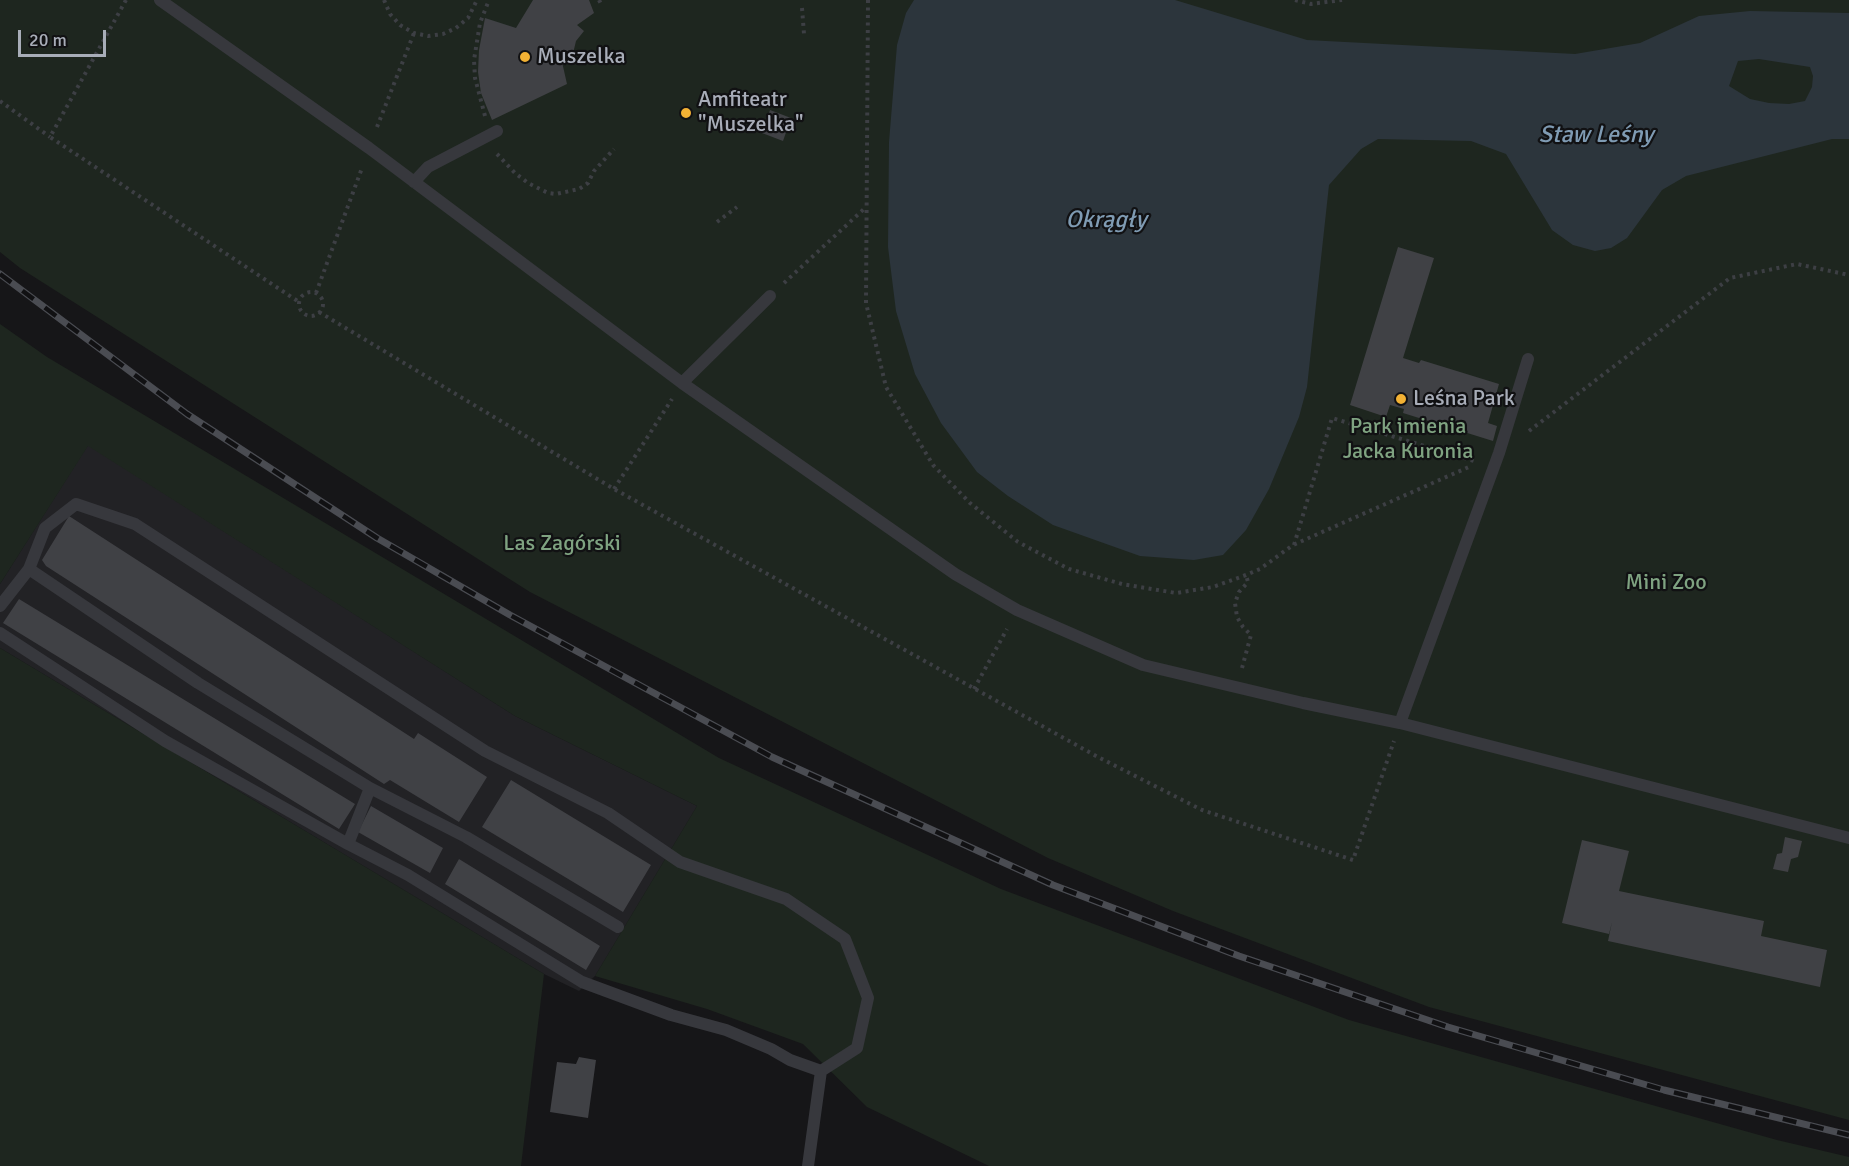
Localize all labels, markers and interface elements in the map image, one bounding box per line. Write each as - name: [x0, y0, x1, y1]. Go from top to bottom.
- scale bar: [21, 18, 110, 56]
- text: 20 m: [29, 29, 67, 51]
- place label: Muszelka: [537, 44, 626, 70]
- marker: Muszelka: [518, 50, 532, 64]
- place label: Amfiteatr "Muszelka": [698, 87, 804, 138]
- marker: Amfiteatr "Muszelka": [679, 106, 693, 120]
- water label: Staw Leśny: [1539, 122, 1653, 150]
- water label: Okrągły: [1066, 207, 1146, 235]
- place label: Leśna Park: [1413, 386, 1515, 412]
- marker: Leśna Park: [1394, 392, 1408, 406]
- park label: Park imienia Jacka Kuronia: [1343, 414, 1473, 466]
- park label: Las Zagórski: [503, 531, 621, 557]
- park label: Mini Zoo: [1625, 570, 1707, 596]

